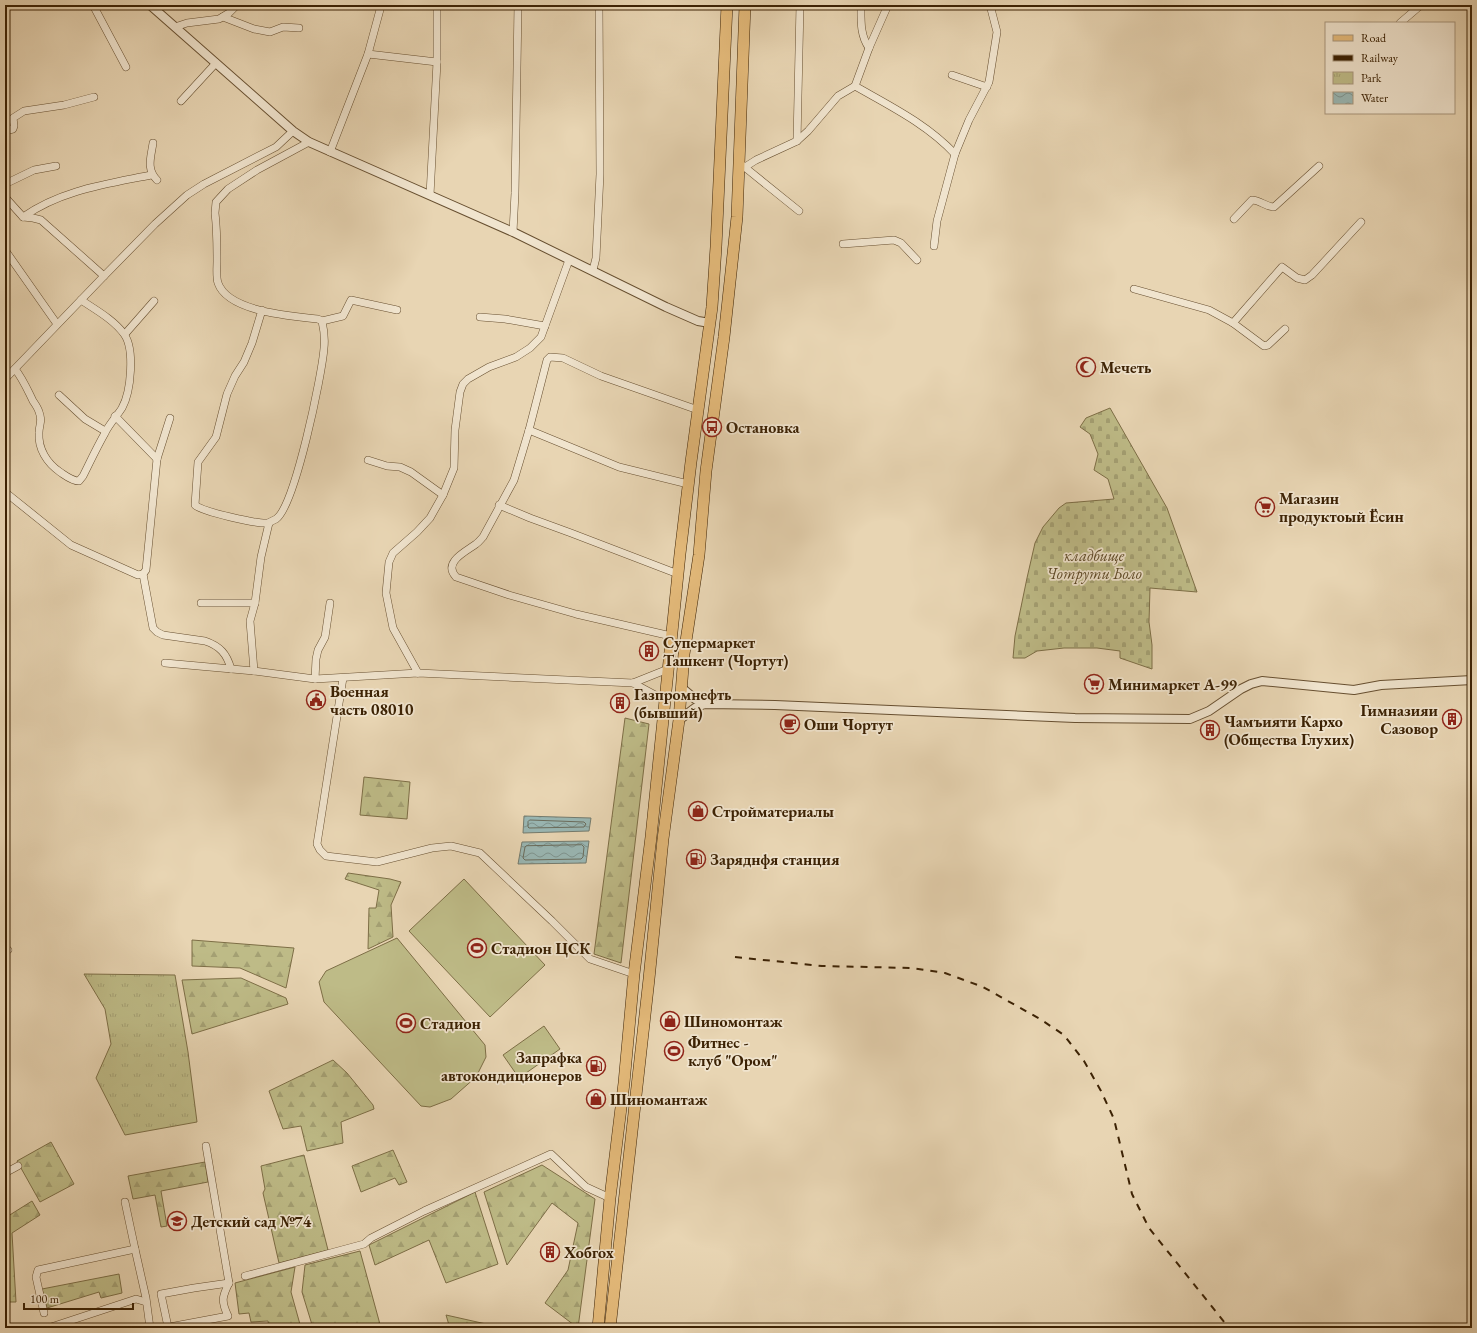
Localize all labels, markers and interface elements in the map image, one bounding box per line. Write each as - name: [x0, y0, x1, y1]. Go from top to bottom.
- legend: [1325, 22, 1455, 114]
- text: Road: [1361, 30, 1387, 46]
- text: Railway: [1361, 50, 1399, 66]
- text: Park: [1361, 70, 1382, 86]
- text: Water: [1361, 90, 1388, 106]
- mosque icon: Мечеть: [1075, 356, 1097, 378]
- place label: Мечеть: [1100, 357, 1152, 378]
- bus stop icon: Остановка: [701, 416, 723, 438]
- place label: Остановка: [726, 417, 801, 438]
- place label: Магазин продуктоый Ёсин: [1279, 488, 1404, 527]
- supermarket icon: Магазин продуктоый Ёсин: [1254, 496, 1276, 518]
- park label: кладбище Чотрути Боло: [1046, 545, 1142, 584]
- place label: Супермаркет Ташкент (Чортут): [663, 632, 788, 671]
- building icon: Супермаркет Ташкент (Чортут): [638, 640, 660, 662]
- supermarket icon: Минимаркет А-99: [1083, 673, 1105, 695]
- place label: Минимаркет А-99: [1108, 674, 1238, 695]
- place label: Военная часть 08010: [330, 681, 414, 720]
- place label: Газпромнефть (бывший): [634, 684, 732, 723]
- public building icon: Военная часть 08010: [305, 689, 327, 711]
- building icon: Газпромнефть (бывший): [609, 692, 631, 714]
- place label: Гимназияи Сазовор: [1360, 700, 1439, 739]
- building icon: Гимназияи Сазовор: [1441, 708, 1463, 730]
- place label: Чамъияти Кархо (Общества Глухих): [1224, 711, 1354, 750]
- cafe icon: Оши Чортут: [779, 713, 801, 735]
- place label: Оши Чортут: [804, 714, 894, 735]
- building icon: Чамъияти Кархо (Общества Глухих): [1199, 719, 1221, 741]
- shop icon: Стройматериалы: [687, 800, 709, 822]
- place label: Стройматериалы: [712, 801, 834, 822]
- fuel station icon: Заряднфя станция: [685, 848, 707, 870]
- place label: Заряднфя станция: [710, 849, 840, 870]
- sports icon: Стадион ЦСК: [466, 937, 488, 959]
- place label: Стадион ЦСК: [491, 938, 591, 959]
- shop icon: Шиномонтаж: [659, 1010, 681, 1032]
- place label: Шиномонтаж: [684, 1011, 783, 1032]
- sports icon: Стадион: [395, 1012, 417, 1034]
- place label: Стадион: [420, 1013, 481, 1034]
- place label: Фитнес - клуб "Ором": [688, 1032, 778, 1071]
- sports icon: Фитнес - клуб "Ором": [663, 1040, 685, 1062]
- place label: Запрафка автокондиционеров: [441, 1047, 583, 1086]
- fuel station icon: Запрафка автокондиционеров: [585, 1055, 607, 1077]
- shop icon: Шиномантаж: [585, 1088, 607, 1110]
- place label: Шиномантаж: [610, 1089, 708, 1110]
- school or university icon: Детский сад №74: [166, 1210, 188, 1232]
- place label: Детский сад №74: [191, 1211, 312, 1232]
- building icon: Хобгох: [539, 1241, 561, 1263]
- place label: Хобгох: [563, 1242, 614, 1263]
- scale bar: [24, 1285, 133, 1311]
- text: 100 m: [30, 1291, 60, 1307]

